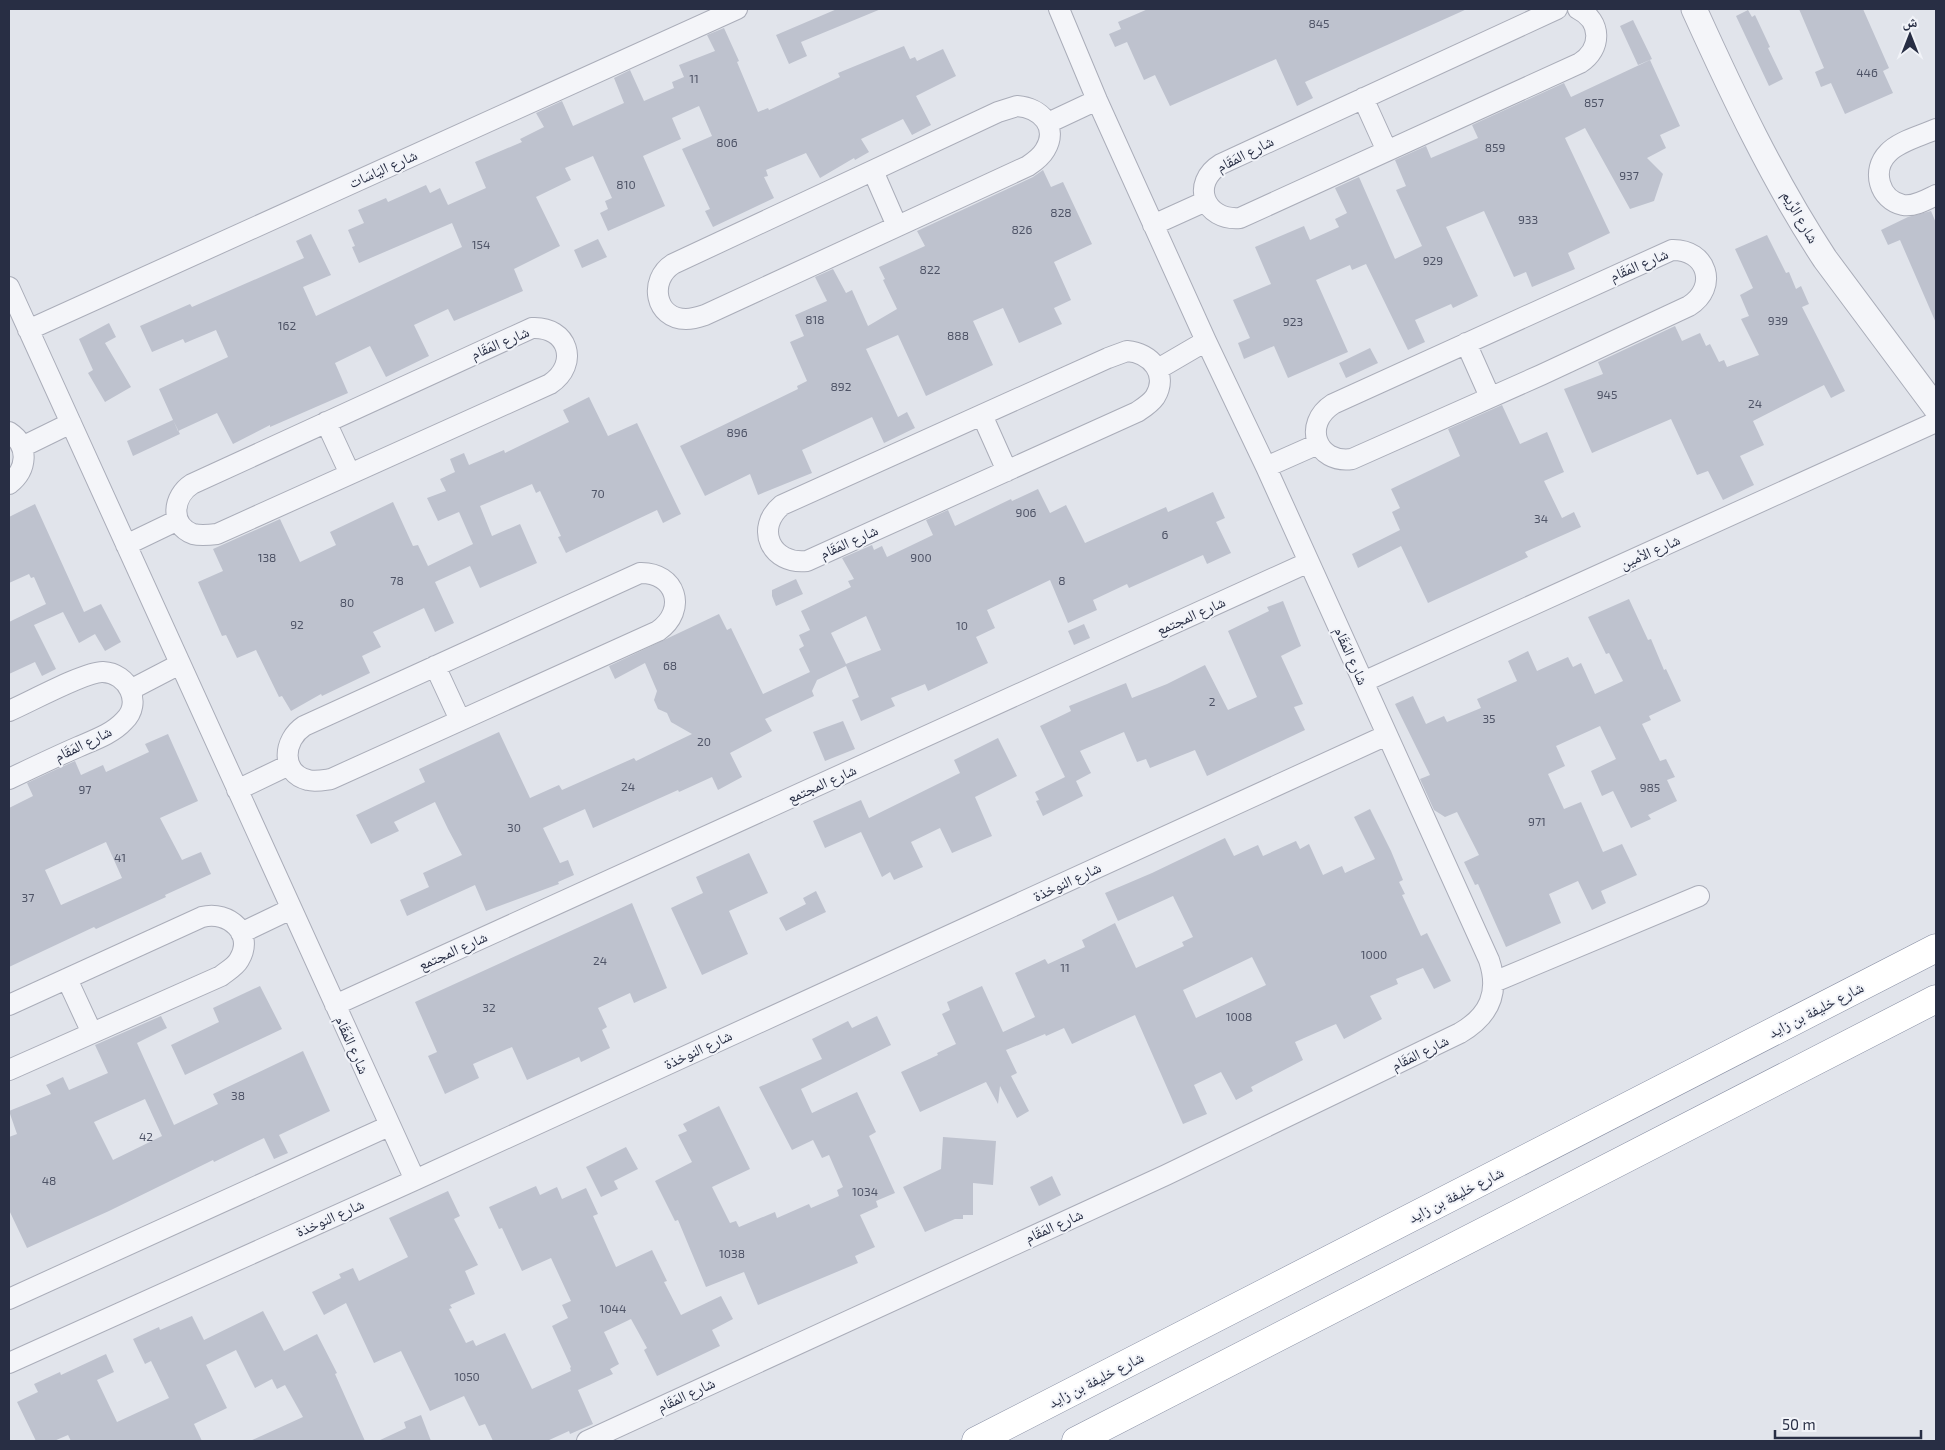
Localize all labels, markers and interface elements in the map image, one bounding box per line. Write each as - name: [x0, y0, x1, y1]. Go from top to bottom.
- north arrow: [1885, 10, 1935, 60]
- text: ش: [1903, 13, 1918, 31]
- house number: 845: [1308, 16, 1330, 30]
- house number: 446: [1856, 65, 1878, 79]
- house number: 11: [689, 71, 699, 85]
- house number: 857: [1584, 95, 1604, 109]
- street label: شارع المَقَام: [1213, 131, 1277, 177]
- house number: 806: [716, 135, 738, 149]
- house number: 859: [1485, 140, 1505, 154]
- street label: شارع اليَاسَات: [346, 145, 421, 193]
- house number: 937: [1619, 168, 1639, 182]
- house number: 810: [616, 177, 636, 191]
- street label: شارع الرِّيم: [1777, 187, 1823, 247]
- house number: 828: [1050, 205, 1072, 219]
- house number: 933: [1518, 212, 1538, 226]
- house number: 826: [1012, 222, 1033, 236]
- house number: 154: [472, 237, 490, 251]
- street label: شارع المَقَام: [1607, 244, 1671, 286]
- house number: 929: [1423, 253, 1443, 267]
- house number: 822: [920, 262, 941, 276]
- house number: 818: [805, 312, 825, 326]
- house number: 939: [1768, 313, 1788, 327]
- house number: 923: [1283, 314, 1303, 328]
- house number: 162: [278, 318, 296, 332]
- street label: شارع المَقَام: [468, 322, 532, 364]
- house number: 888: [947, 328, 969, 342]
- house number: 892: [831, 379, 852, 393]
- house number: 945: [1597, 387, 1617, 401]
- house number: 24: [1748, 396, 1762, 410]
- house number: 896: [726, 425, 748, 439]
- house number: 70: [591, 486, 605, 500]
- house number: 906: [1016, 505, 1037, 519]
- house number: 34: [1534, 511, 1548, 525]
- street label: شارع المَقَام: [817, 520, 881, 564]
- house number: 6: [1162, 527, 1169, 541]
- street label: شارع الأمين: [1617, 530, 1684, 574]
- house number: 138: [258, 550, 276, 564]
- house number: 900: [910, 550, 932, 564]
- house number: 78: [390, 573, 404, 587]
- house number: 8: [1058, 573, 1066, 587]
- street label: شارع المجتمع: [1153, 592, 1229, 640]
- house number: 80: [340, 595, 354, 609]
- house number: 92: [290, 617, 304, 631]
- house number: 10: [956, 618, 968, 632]
- street label: شارع المَقَام: [1329, 624, 1373, 688]
- house number: 68: [663, 658, 677, 672]
- house number: 2: [1209, 694, 1216, 708]
- house number: 35: [1482, 711, 1496, 725]
- street label: شارع المَقَام: [51, 721, 115, 767]
- house number: 20: [697, 734, 711, 748]
- street label: شارع المجتمع: [784, 760, 860, 808]
- house number: 24: [621, 779, 635, 793]
- house number: 985: [1640, 780, 1660, 794]
- house number: 97: [78, 782, 92, 796]
- house number: 971: [1528, 814, 1546, 828]
- house number: 30: [507, 820, 521, 834]
- house number: 41: [114, 850, 126, 864]
- street label: شارع النوخذة: [1030, 858, 1104, 906]
- house number: 37: [22, 890, 34, 904]
- street label: شارع المجتمع: [415, 927, 491, 975]
- house number: 1000: [1361, 947, 1387, 961]
- house number: 24: [593, 953, 607, 967]
- house number: 11: [1060, 960, 1070, 974]
- street label: شارع خليفة بن زايد: [1765, 977, 1867, 1043]
- house number: 32: [482, 1000, 496, 1014]
- house number: 1008: [1226, 1009, 1252, 1023]
- street label: شارع المَقَام: [330, 1013, 374, 1077]
- street label: شارع النوخذة: [661, 1026, 735, 1074]
- street label: شارع المَقَام: [1388, 1030, 1452, 1076]
- house number: 38: [231, 1088, 245, 1102]
- house number: 42: [139, 1129, 153, 1143]
- street label: شارع خليفة بن زايد: [1405, 1162, 1507, 1228]
- house number: 48: [42, 1173, 56, 1187]
- house number: 1034: [852, 1184, 878, 1198]
- street label: شارع النوخذة: [293, 1194, 367, 1242]
- street label: شارع المَقَام: [1022, 1204, 1086, 1248]
- house number: 1038: [719, 1246, 745, 1260]
- house number: 1044: [600, 1301, 626, 1315]
- street label: شارع خليفة بن زايد: [1045, 1347, 1147, 1413]
- house number: 1050: [454, 1369, 480, 1383]
- street label: شارع المَقَام: [654, 1373, 718, 1417]
- scale bar: [1775, 1408, 1921, 1440]
- text: 50 m: [1782, 1415, 1816, 1433]

